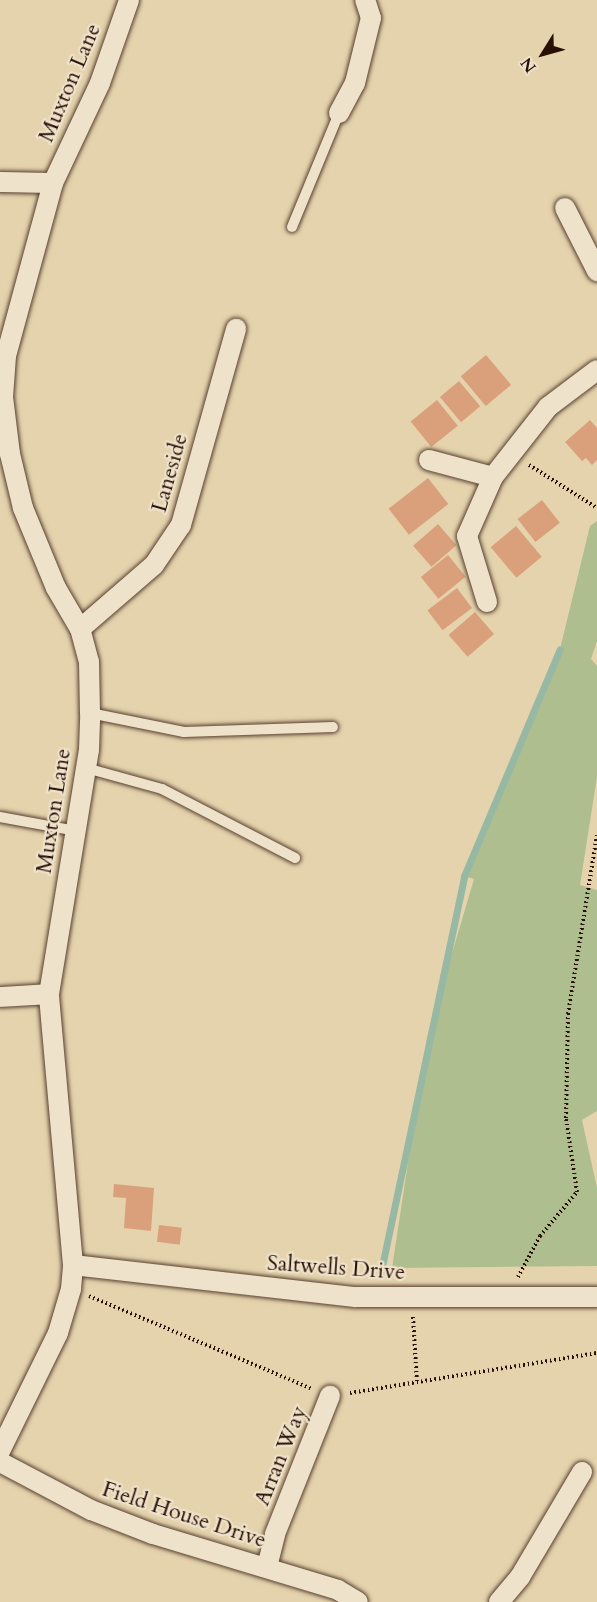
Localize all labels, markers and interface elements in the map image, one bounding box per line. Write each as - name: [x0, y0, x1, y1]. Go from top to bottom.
- street label: Muxton Lane: [33, 20, 107, 146]
- north arrow: [513, 24, 573, 84]
- text: N: [516, 53, 542, 77]
- street label: Laneside: [146, 431, 194, 515]
- street label: Muxton Lane: [31, 747, 77, 875]
- street label: Saltwells Drive: [266, 1250, 406, 1286]
- street label: Arran Way: [249, 1402, 313, 1510]
- street label: Field House Drive: [99, 1476, 269, 1554]

